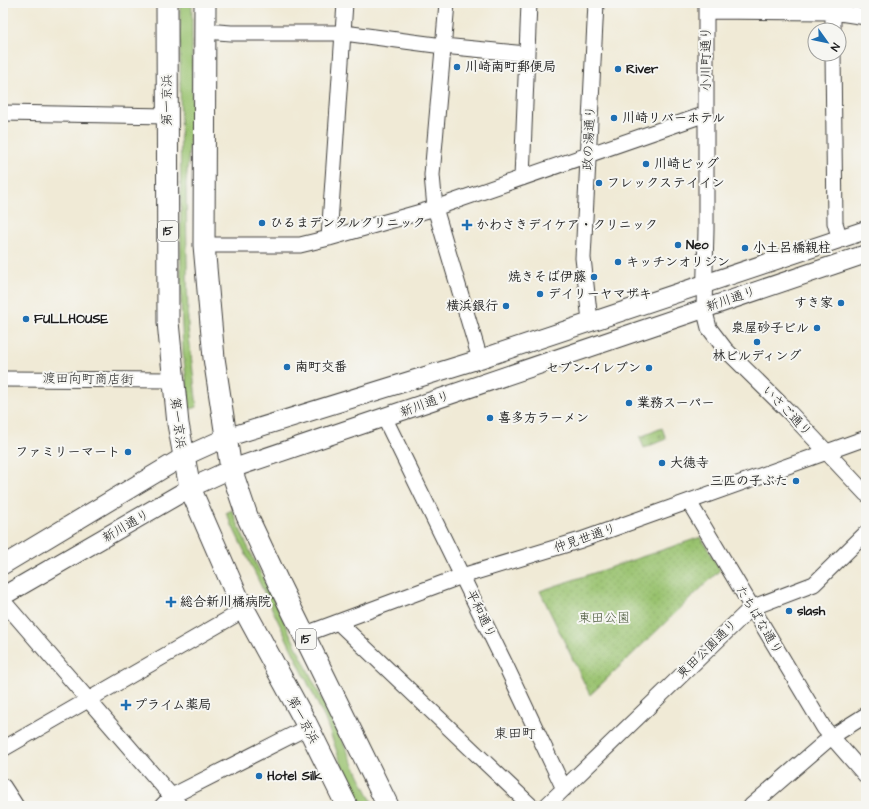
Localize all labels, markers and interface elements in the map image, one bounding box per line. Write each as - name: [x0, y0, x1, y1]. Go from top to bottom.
- north arrow: [807, 22, 847, 62]
- street label: 小川町通り: [697, 26, 715, 92]
- text: N: [827, 40, 843, 54]
- place label: 川崎南町郵便局: [465, 58, 556, 76]
- place label: River: [626, 60, 659, 78]
- marker: 川崎南町郵便局: [452, 62, 462, 72]
- marker: River: [613, 64, 623, 74]
- street label: 第一京浜: [158, 74, 176, 126]
- street label: 政の湯通り: [578, 105, 600, 171]
- place label: 川崎リバーホテル: [622, 109, 725, 127]
- marker: 川崎リバーホテル: [609, 113, 619, 123]
- place label: 川崎ビッグ: [654, 155, 719, 173]
- marker: 川崎ビッグ: [641, 159, 651, 169]
- place label: フレックステイイン: [607, 174, 725, 192]
- marker: フレックステイイン: [594, 178, 604, 188]
- place label: ひるまデンタルクリニック: [270, 214, 425, 232]
- place label: かわさきデイケア・クリニック: [476, 216, 658, 234]
- marker: ひるまデンタルクリニック: [257, 218, 267, 228]
- marker: かわさきデイケア・クリニック: [461, 219, 473, 231]
- road number: 15: [158, 221, 178, 241]
- place label: Neo: [686, 236, 709, 254]
- place label: 小土呂橋親柱: [753, 239, 831, 257]
- marker: Neo: [673, 240, 683, 250]
- marker: 小土呂橋親柱: [740, 243, 750, 253]
- place label: キッチンオリジン: [626, 253, 730, 271]
- marker: キッチンオリジン: [613, 257, 623, 267]
- place label: 焼きそば伊藤: [508, 268, 586, 286]
- marker: 焼きそば伊藤: [589, 272, 599, 282]
- street label: 新川通り: [703, 282, 759, 316]
- place label: デイリーヤマザキ: [548, 285, 652, 303]
- marker: デイリーヤマザキ: [535, 289, 545, 299]
- place label: すき家: [794, 294, 833, 312]
- place label: 横浜銀行: [446, 297, 498, 315]
- marker: すき家: [836, 298, 846, 308]
- marker: 横浜銀行: [501, 301, 511, 311]
- place label: FULLHOUSE: [34, 310, 109, 328]
- marker: FULLHOUSE: [21, 314, 31, 324]
- place label: 泉屋砂子ビル: [731, 319, 809, 337]
- marker: 泉屋砂子ビル: [812, 323, 822, 333]
- marker: 林ビルディング: [752, 337, 762, 347]
- place label: 林ビルディング: [712, 347, 802, 365]
- place label: 南町交番: [295, 358, 347, 376]
- place label: セブン-イレブン: [546, 359, 641, 377]
- marker: 南町交番: [282, 362, 292, 372]
- marker: セブン-イレブン: [644, 363, 654, 373]
- street label: 渡田向町商店街: [42, 369, 134, 389]
- street label: いさご通り: [758, 382, 816, 440]
- street label: 新川通り: [397, 387, 453, 421]
- place label: 業務スーパー: [637, 394, 714, 412]
- street label: 第一京浜: [166, 396, 190, 450]
- marker: 業務スーパー: [624, 398, 634, 408]
- place label: 喜多方ラーメン: [498, 409, 589, 427]
- marker: 喜多方ラーメン: [485, 413, 495, 423]
- place label: ファミリーマート: [15, 443, 120, 461]
- marker: ファミリーマート: [123, 447, 133, 457]
- place label: 大徳寺: [670, 454, 709, 472]
- marker: 大徳寺: [657, 458, 667, 468]
- place label: 三匹の子ぶた: [710, 472, 788, 490]
- marker: 三匹の子ぶた: [791, 476, 801, 486]
- street label: 新川通り: [99, 505, 153, 547]
- street label: 仲見世通り: [551, 519, 619, 557]
- street label: たちばな通り: [731, 582, 787, 658]
- street label: 平和通り: [462, 587, 500, 641]
- place label: 総合新川橘病院: [180, 593, 271, 611]
- marker: 総合新川橘病院: [165, 596, 177, 608]
- place label: slash: [797, 602, 826, 620]
- marker: slash: [784, 606, 794, 616]
- park label: 東田公園: [578, 609, 630, 627]
- street label: 東田公園通り: [673, 615, 741, 683]
- road number: 15: [296, 629, 316, 649]
- street label: 第一京浜: [283, 693, 323, 747]
- place label: プライム薬局: [134, 696, 211, 714]
- marker: プライム薬局: [121, 700, 131, 710]
- district label: 東田町: [494, 724, 536, 744]
- place label: Hotel Silk: [267, 767, 323, 785]
- marker: Hotel Silk: [254, 771, 264, 781]

